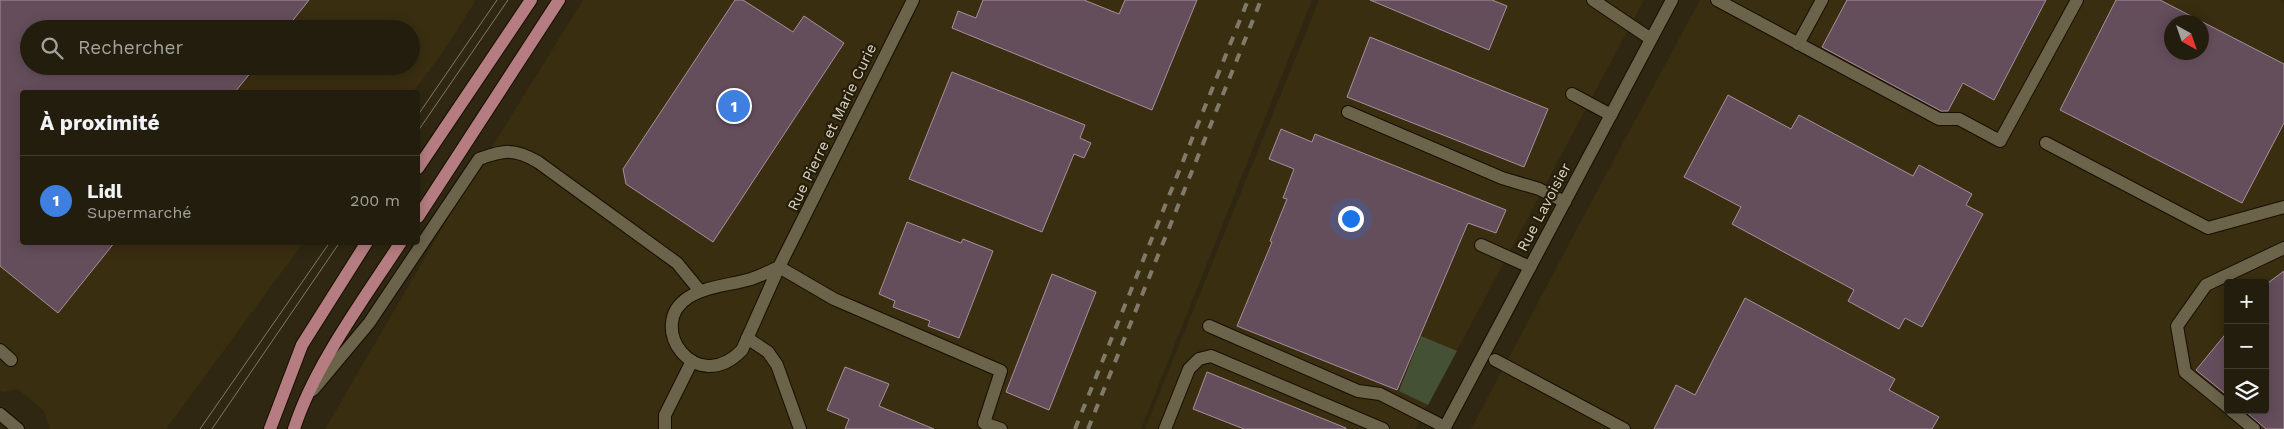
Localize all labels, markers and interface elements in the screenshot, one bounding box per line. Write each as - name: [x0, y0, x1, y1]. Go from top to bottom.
- north arrow: [2164, 15, 2209, 60]
- search box: [20, 20, 420, 75]
- icon: search: [38, 34, 66, 62]
- text: Rechercher: [78, 36, 183, 59]
- street label: Rue Pierre et Marie Curie: [784, 41, 880, 213]
- pin: 1: [718, 87, 750, 125]
- text: À proximité: [40, 110, 160, 135]
- street label: Rue Lavoisier: [1513, 160, 1575, 254]
- text: Lidl: [87, 180, 122, 203]
- text: 1: [53, 191, 59, 210]
- text: 200 m: [350, 191, 400, 210]
- text: Supermarché: [87, 203, 192, 222]
- your location: [1338, 206, 1364, 232]
- map controls: [2224, 279, 2269, 414]
- button: +: [2224, 279, 2269, 324]
- button: −: [2224, 324, 2269, 369]
- button: layers: [2224, 369, 2269, 414]

